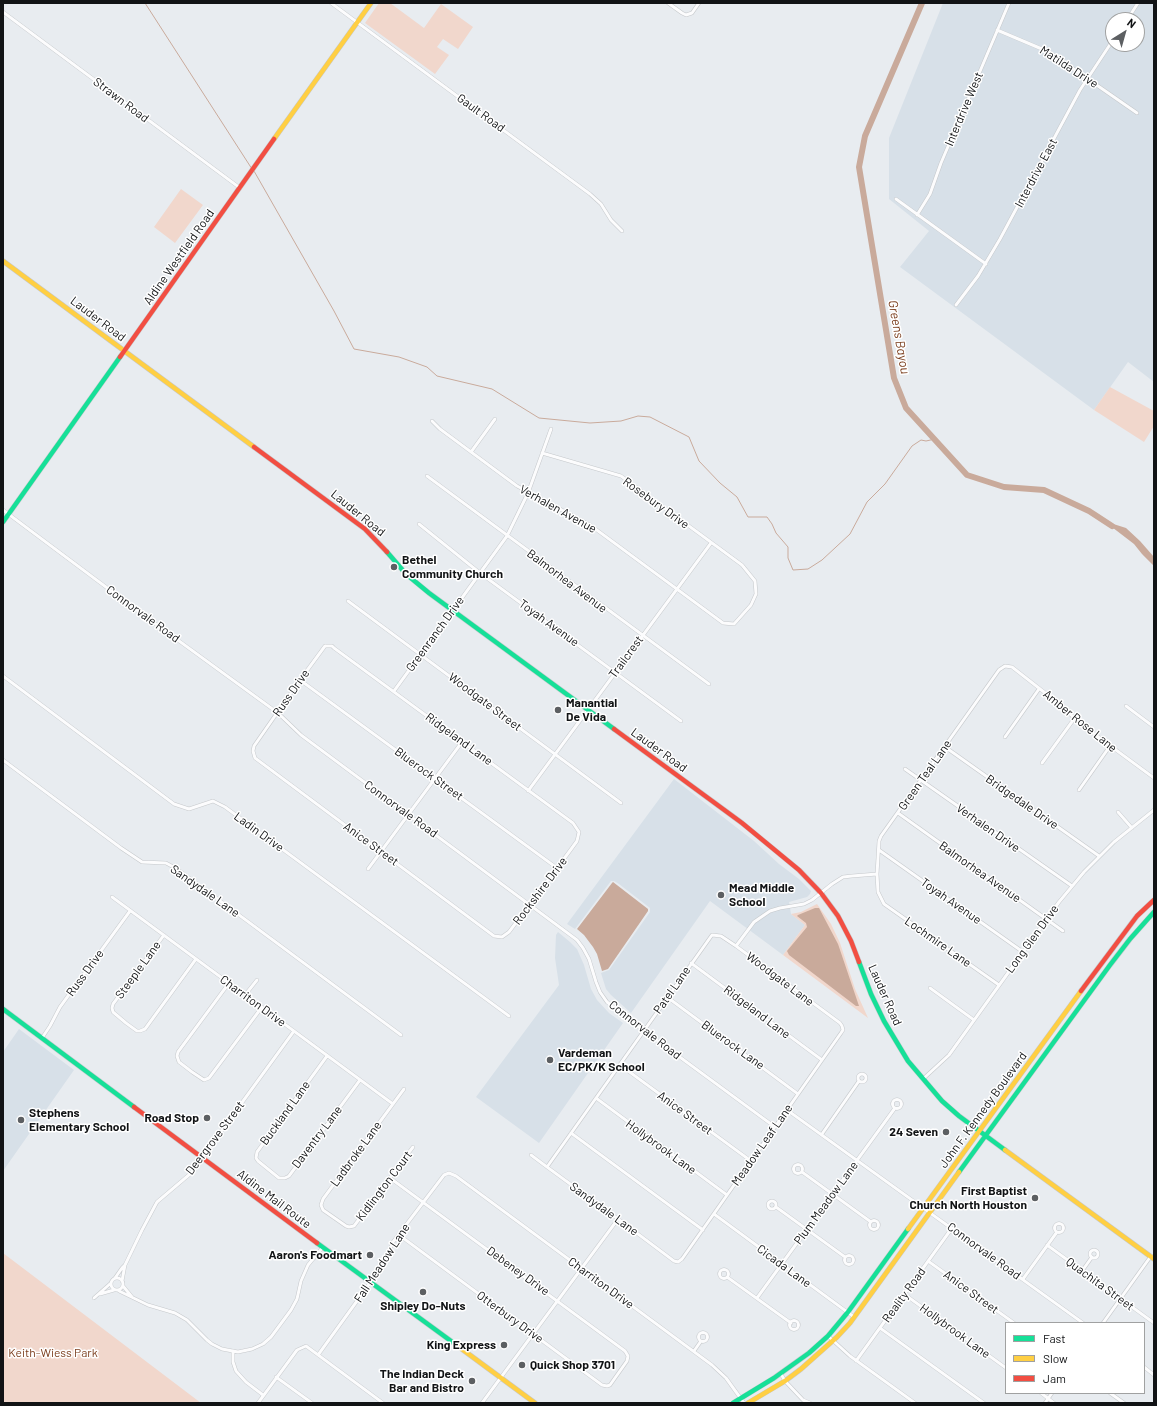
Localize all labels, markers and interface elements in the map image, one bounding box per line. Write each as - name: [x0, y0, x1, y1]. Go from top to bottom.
- north arrow: [1105, 12, 1145, 52]
- text: N: [1125, 15, 1139, 30]
- street label: Matilda Drive: [1037, 43, 1101, 91]
- street label: Interdrive West: [942, 70, 986, 148]
- street label: Strawn Road: [90, 74, 152, 126]
- street label: Gault Road: [454, 91, 508, 135]
- street label: Interdrive East: [1012, 136, 1060, 210]
- street label: Aldine Westfield Road: [141, 207, 217, 307]
- street label: Lauder Road: [67, 294, 129, 344]
- water label: Greens Bayou: [885, 299, 913, 375]
- street label: Rosebury Drive: [620, 474, 692, 532]
- street label: Verhalen Avenue: [517, 482, 599, 536]
- street label: Lauder Road: [328, 487, 388, 539]
- street label: Balmorhea Avenue: [524, 546, 610, 616]
- place label: Bethel Community Church: [402, 553, 503, 581]
- marker: Bethel Community Church: [389, 562, 399, 572]
- street label: Connorvale Road: [103, 582, 183, 646]
- street label: Greenranch Drive: [403, 594, 467, 674]
- street label: Toyah Avenue: [516, 596, 582, 650]
- street label: Trailcrest: [606, 633, 646, 681]
- street label: Russ Drive: [270, 667, 312, 719]
- street label: Woodgate Street: [446, 670, 524, 734]
- street label: Amber Rose Lane: [1040, 687, 1120, 755]
- place label: Manantial De Vida: [566, 696, 617, 724]
- marker: Manantial De Vida: [553, 705, 563, 715]
- street label: Ridgeland Lane: [423, 710, 495, 768]
- street label: Lauder Road: [628, 725, 690, 775]
- street label: Green Teal Lane: [895, 737, 955, 813]
- street label: Bluerock Street: [392, 744, 466, 804]
- street label: Bridgedale Drive: [983, 772, 1061, 832]
- street label: Connorvale Road: [361, 777, 441, 841]
- street label: Verhalen Drive: [953, 801, 1023, 855]
- street label: Ladin Drive: [231, 809, 287, 855]
- street label: Anice Street: [341, 819, 401, 869]
- street label: Balmorhea Avenue: [936, 838, 1024, 906]
- street label: Rockshire Drive: [510, 854, 570, 928]
- street label: Sandydale Lane: [168, 862, 242, 920]
- street label: Toyah Avenue: [918, 875, 984, 927]
- place label: Mead Middle School: [729, 881, 794, 909]
- marker: Mead Middle School: [716, 890, 726, 900]
- street label: Long Glen Drive: [1002, 902, 1062, 976]
- street label: Lochmire Lane: [902, 914, 974, 970]
- street label: Steeple Lane: [112, 938, 164, 1002]
- street label: Russ Drive: [63, 947, 107, 999]
- street label: Woodgate Lane: [743, 949, 817, 1009]
- street label: Lauder Road: [865, 962, 905, 1028]
- street label: Patel Lane: [650, 963, 694, 1017]
- street label: Charriton Drive: [217, 972, 289, 1030]
- street label: Ridgeland Lane: [721, 982, 793, 1042]
- street label: Connorvale Road: [606, 997, 684, 1063]
- street label: Bluerock Lane: [699, 1017, 767, 1073]
- place label: Vardeman EC/PK/K School: [558, 1046, 645, 1074]
- street label: John F. Kennedy Boulevard: [936, 1049, 1030, 1171]
- marker: Vardeman EC/PK/K School: [545, 1055, 555, 1065]
- street label: Buckland Lane: [257, 1078, 313, 1148]
- street label: Anice Street: [655, 1088, 715, 1138]
- street label: Deergrove Street: [183, 1098, 247, 1178]
- street label: Meadow Leaf Lane: [728, 1101, 796, 1189]
- street label: Daventry Lane: [289, 1103, 345, 1171]
- place label: Stephens Elementary School: [29, 1106, 129, 1134]
- place label: Road Stop: [144, 1111, 199, 1125]
- marker: Road Stop: [202, 1113, 212, 1123]
- marker: Stephens Elementary School: [16, 1115, 26, 1125]
- street label: Hollybrook Lane: [623, 1117, 699, 1177]
- street label: Ladbroke Lane: [327, 1119, 385, 1189]
- place label: 24 Seven: [889, 1125, 938, 1139]
- marker: 24 Seven: [941, 1127, 951, 1137]
- street label: Kidlington Court: [353, 1148, 415, 1224]
- street label: Plum Meadow Lane: [791, 1159, 861, 1247]
- street label: Aldine Mail Route: [234, 1167, 314, 1231]
- street label: Sandydale Lane: [567, 1179, 641, 1239]
- place label: First Baptist Church North Houston: [909, 1184, 1027, 1212]
- marker: First Baptist Church North Houston: [1030, 1193, 1040, 1203]
- street label: Connorvale Road: [944, 1219, 1024, 1283]
- street label: Fall Meadow Lane: [351, 1221, 413, 1305]
- street label: Cicada Lane: [754, 1242, 814, 1290]
- street label: Debeney Drive: [484, 1243, 552, 1299]
- place label: Aaron's Foodmart: [268, 1248, 362, 1262]
- marker: Aaron's Foodmart: [365, 1250, 375, 1260]
- street label: Charriton Drive: [565, 1254, 637, 1312]
- street label: Quachita Street: [1063, 1254, 1137, 1314]
- street label: Reality Road: [879, 1265, 929, 1325]
- street label: Anice Street: [941, 1267, 1001, 1317]
- marker: Shipley Do-Nuts: [418, 1287, 428, 1297]
- street label: Otterbury Drive: [474, 1288, 546, 1346]
- place label: Shipley Do-Nuts: [380, 1299, 466, 1313]
- street label: Hollybrook Lane: [917, 1301, 993, 1361]
- legend: [1005, 1322, 1145, 1394]
- text: Fast: [1043, 1331, 1066, 1345]
- place label: King Express: [427, 1338, 496, 1352]
- marker: King Express: [499, 1340, 509, 1350]
- park label: Keith-Wiess Park: [8, 1346, 98, 1360]
- text: Slow: [1043, 1351, 1068, 1365]
- place label: Quick Shop 3701: [530, 1358, 615, 1372]
- marker: Quick Shop 3701: [517, 1360, 527, 1370]
- place label: The Indian Deck Bar and Bistro: [380, 1367, 464, 1395]
- text: Jam: [1043, 1371, 1066, 1385]
- marker: The Indian Deck Bar and Bistro: [467, 1376, 477, 1386]

